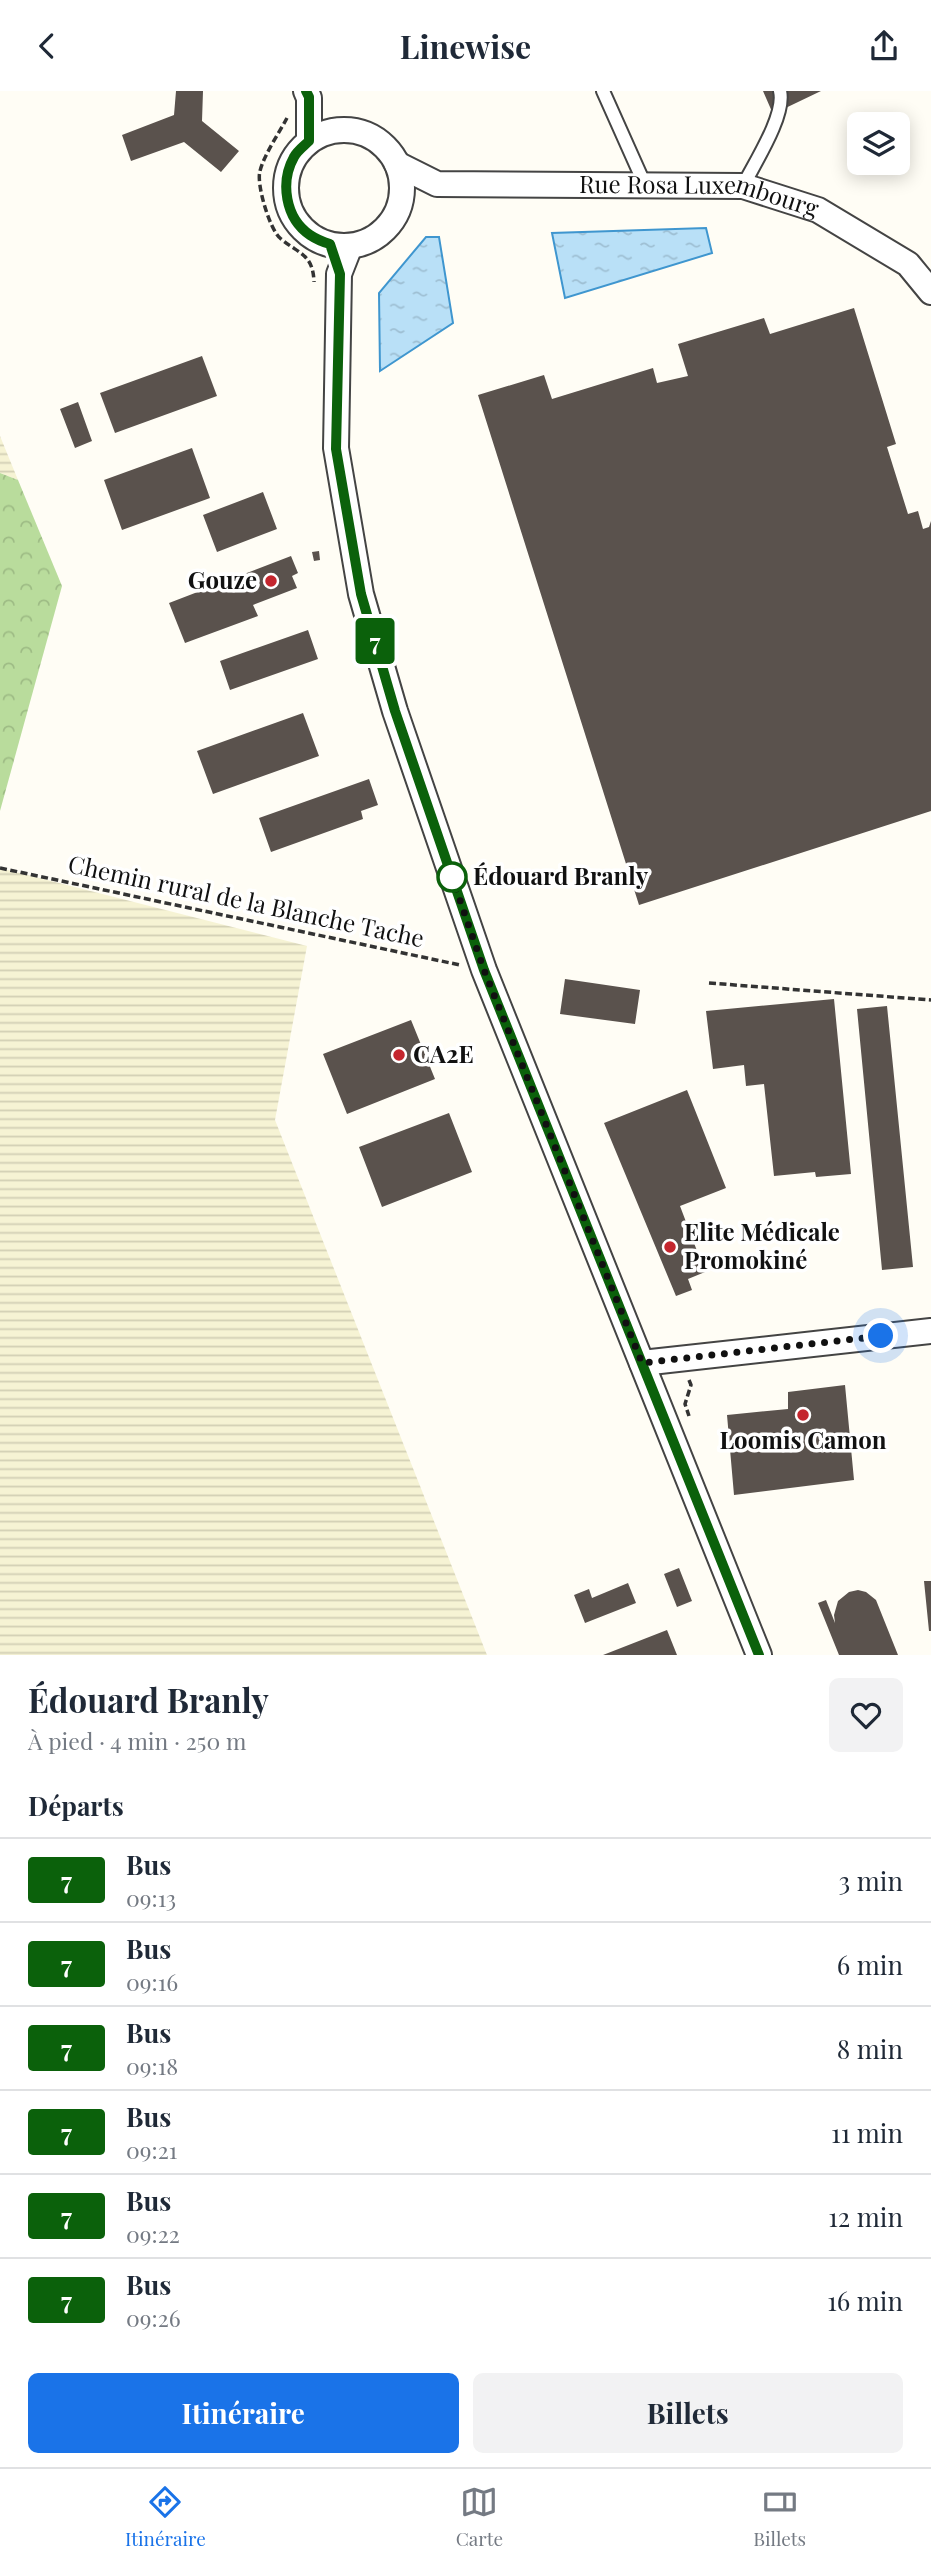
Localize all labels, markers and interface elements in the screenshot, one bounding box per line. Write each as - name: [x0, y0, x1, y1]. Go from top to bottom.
- text: Linewise: [400, 24, 531, 67]
- icon: back: [28, 27, 66, 65]
- icon: share: [865, 27, 903, 65]
- map controls: [847, 112, 910, 175]
- button: layers: [847, 112, 910, 175]
- street label: Rue Rosa Luxembourg: [579, 167, 824, 223]
- place label: Gouze: [188, 563, 257, 595]
- marker: Gouze: [263, 573, 279, 589]
- line badge: 7: [352, 618, 398, 664]
- text: 7: [370, 625, 380, 657]
- street label: Chemin rural de la Blanche Tache: [66, 847, 427, 953]
- place label: Édouard Branly: [473, 859, 649, 891]
- marker: Édouard Branly: [437, 862, 467, 892]
- place label: CA2E: [413, 1037, 474, 1069]
- marker: CA2E: [391, 1047, 407, 1063]
- place label: Elite Médicale Promokiné: [684, 1215, 840, 1275]
- marker: Elite Médicale Promokiné: [662, 1239, 678, 1255]
- your location: [863, 1318, 898, 1353]
- marker: Loomis Camon: [795, 1407, 811, 1423]
- place label: Loomis Camon: [719, 1423, 887, 1455]
- text: Édouard Branly: [28, 1677, 269, 1721]
- button: heart: [829, 1678, 903, 1752]
- text: À pied · 4 min · 250 m: [28, 1725, 246, 1756]
- text: Départs: [28, 1788, 124, 1823]
- text: Bus: [126, 1847, 171, 1882]
- text: 3 min: [839, 1863, 903, 1898]
- text: 7: [61, 1864, 72, 1896]
- text: 09:13: [126, 1882, 176, 1913]
- text: Bus: [126, 1931, 171, 1966]
- text: 6 min: [837, 1947, 903, 1982]
- text: 7: [61, 1948, 72, 1980]
- text: 09:16: [126, 1966, 178, 1997]
- text: Bus: [126, 2015, 171, 2050]
- text: 8 min: [837, 2031, 903, 2066]
- text: 7: [61, 2032, 72, 2064]
- text: 09:18: [126, 2050, 178, 2081]
- text: Bus: [126, 2099, 171, 2134]
- text: 11 min: [831, 2115, 903, 2150]
- text: 7: [61, 2116, 72, 2148]
- text: 09:21: [126, 2134, 177, 2165]
- text: Bus: [126, 2183, 171, 2218]
- text: 12 min: [828, 2199, 903, 2234]
- text: 7: [61, 2200, 72, 2232]
- text: 09:22: [126, 2218, 180, 2249]
- text: Bus: [126, 2267, 171, 2302]
- text: 16 min: [827, 2283, 903, 2318]
- text: 7: [61, 2284, 72, 2316]
- text: 09:26: [126, 2302, 181, 2333]
- button: Itinéraire: [28, 2373, 459, 2453]
- button: Billets: [473, 2373, 903, 2453]
- tab: Itinéraire: [125, 2483, 206, 2551]
- tab: Carte: [456, 2483, 503, 2551]
- tab: Billets: [753, 2483, 806, 2551]

